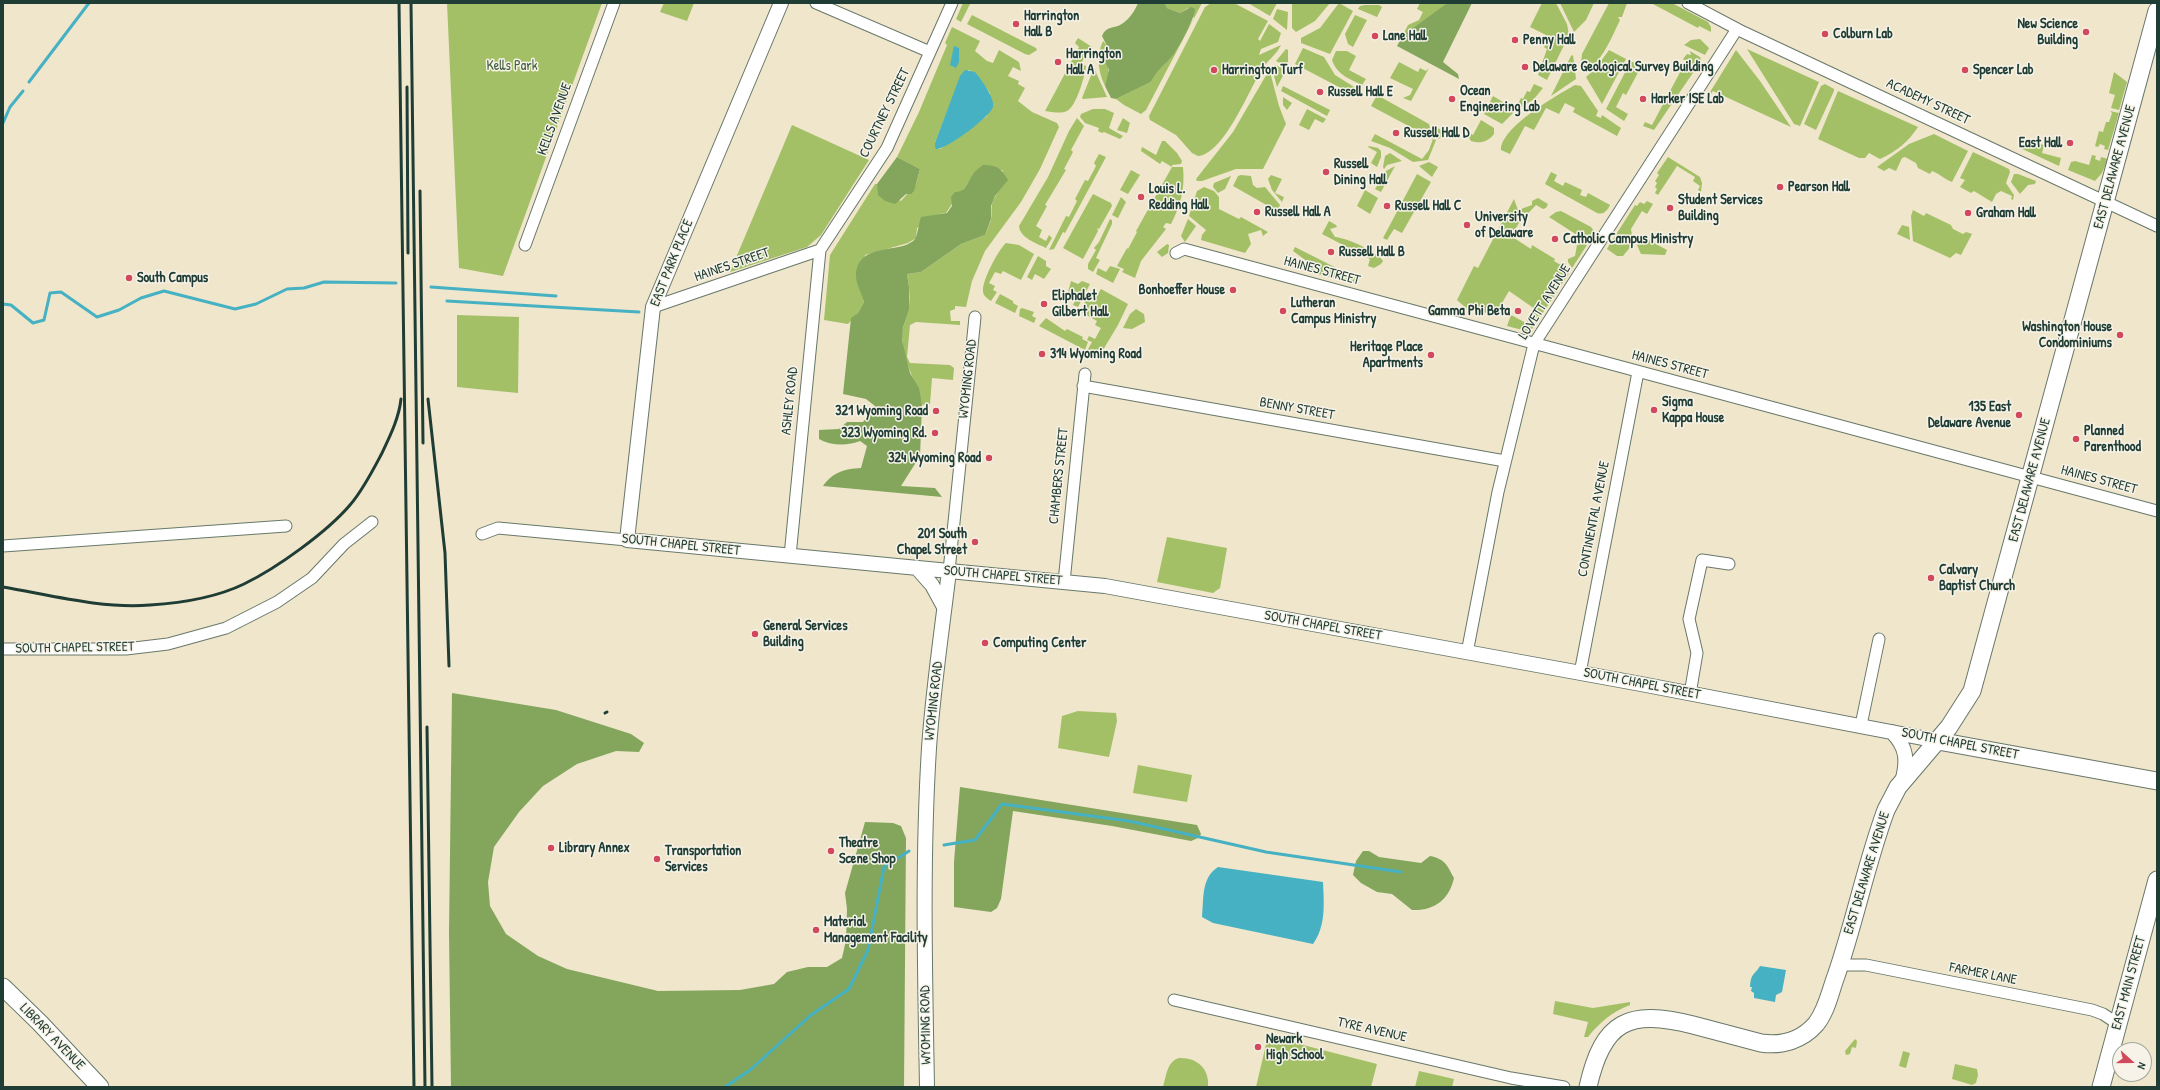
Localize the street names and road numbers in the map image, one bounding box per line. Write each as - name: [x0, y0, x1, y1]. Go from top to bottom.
- street label: COURTNEY STREET: [856, 66, 914, 160]
- street label: ACADEMY STREET: [1884, 75, 1972, 129]
- street label: KELLS AVENUE: [534, 81, 576, 157]
- street label: EAST DELAWARE AVENUE: [2090, 103, 2140, 231]
- street label: EAST PARK PLACE: [647, 217, 697, 309]
- street label: HAINES STREET: [692, 244, 772, 286]
- street label: HAINES STREET: [1282, 253, 1362, 289]
- street label: LOVETT AVENUE: [1515, 261, 1575, 343]
- street label: WYOMING ROAD: [956, 339, 980, 419]
- street label: HAINES STREET: [1630, 347, 1710, 383]
- street label: ASHLEY ROAD: [778, 366, 802, 436]
- street label: BENNY STREET: [1258, 394, 1336, 424]
- street label: EAST DELAWARE AVENUE: [2005, 416, 2055, 544]
- street label: CHAMBERS STREET: [1046, 427, 1072, 525]
- street label: CONTINENTAL AVENUE: [1575, 460, 1613, 578]
- street label: HAINES STREET: [2059, 462, 2139, 498]
- street label: SOUTH CHAPEL STREET: [621, 530, 741, 560]
- street label: SOUTH CHAPEL STREET: [943, 562, 1063, 590]
- street label: SOUTH CHAPEL STREET: [1263, 607, 1383, 645]
- street label: SOUTH CHAPEL STREET: [15, 639, 135, 657]
- street label: WYOMING ROAD: [922, 661, 946, 741]
- street label: SOUTH CHAPEL STREET: [1582, 664, 1702, 704]
- street label: SOUTH CHAPEL STREET: [1900, 724, 2020, 764]
- street label: EAST DELAWARE AVENUE: [1840, 810, 1894, 936]
- street label: EAST MAIN STREET: [2108, 934, 2150, 1032]
- street label: FARMER LANE: [1948, 959, 2018, 989]
- street label: WYOMING ROAD: [917, 985, 935, 1065]
- street label: LIBRARY AVENUE: [16, 1000, 88, 1074]
- street label: TYRE AVENUE: [1336, 1014, 1408, 1046]

